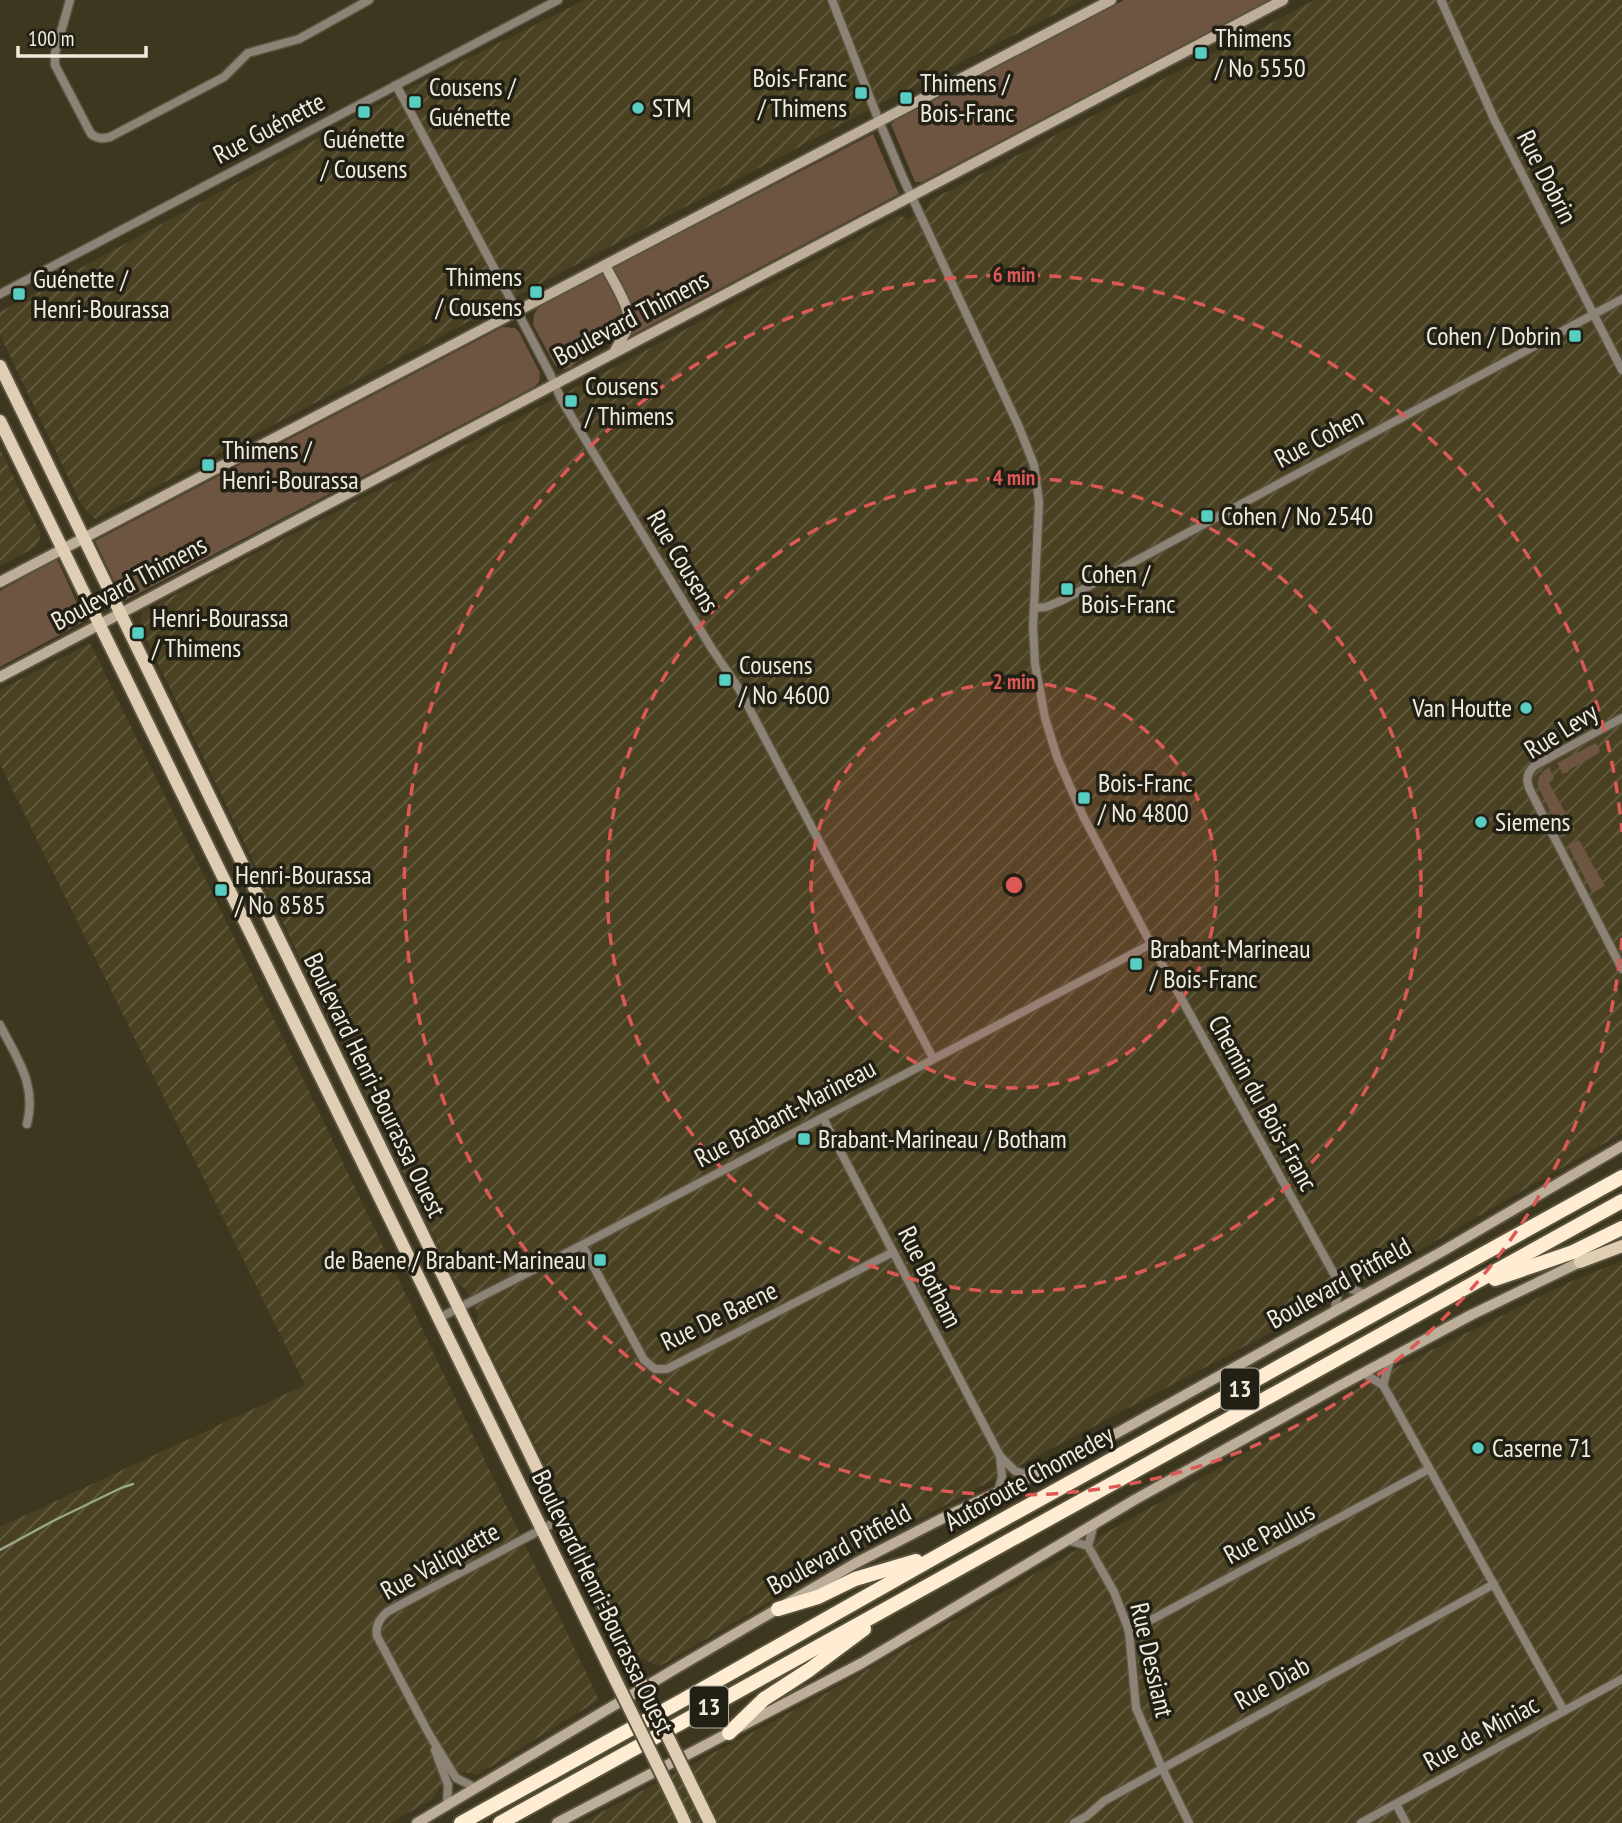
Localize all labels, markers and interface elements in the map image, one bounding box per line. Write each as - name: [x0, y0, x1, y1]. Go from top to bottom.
- scale bar: [18, 14, 145, 58]
- place label: Thimens / No 5550: [1214, 21, 1306, 84]
- text: 100 m: [28, 25, 74, 52]
- marker: Thimens / No 5550: [1193, 45, 1209, 61]
- place label: Bois-Franc / Thimens: [753, 61, 847, 124]
- place label: Thimens / Bois-Franc: [920, 66, 1014, 129]
- place label: Cousens / Guénette: [429, 70, 517, 133]
- street label: Rue Guénette: [207, 84, 330, 171]
- marker: Bois-Franc / Thimens: [853, 85, 869, 101]
- marker: Thimens / Bois-Franc: [898, 90, 914, 106]
- place label: STM: [652, 91, 691, 124]
- marker: Cousens / Guénette: [407, 94, 423, 110]
- marker: STM: [630, 100, 646, 116]
- marker: Guénette / Cousens: [356, 104, 372, 120]
- place label: Guénette / Cousens: [320, 122, 407, 185]
- street label: Rue Dobrin: [1510, 125, 1585, 229]
- place label: Thimens / Cousens: [434, 260, 522, 323]
- text: 6 min: [993, 261, 1035, 288]
- place label: Guénette / Henri-Bourassa: [33, 262, 170, 325]
- street label: Boulevard Thimens: [547, 263, 714, 372]
- marker: Thimens / Cousens: [528, 284, 544, 300]
- marker: Guénette / Henri-Bourassa: [11, 286, 27, 302]
- place label: Cohen / Dobrin: [1426, 319, 1561, 352]
- marker: Cohen / Dobrin: [1567, 328, 1583, 344]
- place label: Cousens / Thimens: [584, 369, 674, 432]
- marker: Cousens / Thimens: [563, 393, 579, 409]
- street label: Rue Cohen: [1269, 400, 1369, 475]
- place label: Thimens / Henri-Bourassa: [222, 433, 359, 496]
- marker: Thimens / Henri-Bourassa: [200, 457, 216, 473]
- text: 4 min: [993, 464, 1035, 491]
- place label: Cohen / No 2540: [1221, 499, 1373, 532]
- street label: Rue Cousens: [640, 504, 727, 618]
- marker: Cohen / No 2540: [1199, 508, 1215, 524]
- street label: Boulevard Thimens: [45, 528, 212, 637]
- place label: Cohen / Bois-Franc: [1081, 557, 1175, 620]
- marker: Cohen / Bois-Franc: [1059, 581, 1075, 597]
- place label: Henri-Bourassa / Thimens: [151, 601, 289, 664]
- marker: Henri-Bourassa / Thimens: [130, 625, 146, 641]
- place label: Cousens / No 4600: [738, 648, 830, 711]
- text: 2 min: [993, 668, 1035, 695]
- marker: Cousens / No 4600: [717, 672, 733, 688]
- place label: Van Houtte: [1411, 691, 1512, 724]
- street label: Rue Levy: [1518, 695, 1604, 766]
- marker: Van Houtte: [1518, 700, 1534, 716]
- place label: Bois-Franc / No 4800: [1097, 766, 1192, 829]
- marker: Bois-Franc / No 4800: [1076, 790, 1092, 806]
- place label: Siemens: [1495, 805, 1570, 838]
- marker: Siemens: [1473, 814, 1489, 830]
- place label: Henri-Bourassa / No 8585: [234, 858, 372, 921]
- centre of rings: [1002, 873, 1026, 897]
- marker: Henri-Bourassa / No 8585: [213, 882, 229, 898]
- place label: Brabant-Marineau / Bois-Franc: [1149, 932, 1311, 995]
- street label: Boulevard Henri-Bourassa Ouest: [297, 947, 454, 1222]
- marker: Brabant-Marineau / Bois-Franc: [1128, 956, 1144, 972]
- street label: Chemin du Bois-Franc: [1201, 1009, 1325, 1196]
- street label: Rue Brabant-Marineau: [688, 1051, 881, 1174]
- place label: Brabant-Marineau / Botham: [818, 1122, 1067, 1155]
- marker: Brabant-Marineau / Botham: [796, 1131, 812, 1147]
- street label: Rue Botham: [891, 1221, 970, 1333]
- street label: Boulevard Pitfield: [1261, 1229, 1416, 1336]
- place label: de Baene / Brabant-Marineau: [324, 1243, 586, 1276]
- marker: de Baene / Brabant-Marineau: [592, 1252, 608, 1268]
- street label: Rue De Baene: [655, 1273, 782, 1358]
- road number: 13: [1221, 1368, 1259, 1409]
- street label: Autoroute Chomedey: [938, 1417, 1119, 1538]
- place label: Caserne 71: [1492, 1431, 1592, 1464]
- marker: Caserne 71: [1470, 1440, 1486, 1456]
- street label: Boulevard Henri-Bourassa Ouest: [525, 1464, 682, 1739]
- street label: Rue Paulus: [1218, 1494, 1320, 1571]
- street label: Boulevard Pitfield: [761, 1495, 916, 1602]
- street label: Rue Valiquette: [375, 1514, 505, 1607]
- street label: Rue Dessiant: [1123, 1599, 1182, 1720]
- street label: Rue Diab: [1228, 1648, 1315, 1717]
- road number: 13: [690, 1686, 728, 1728]
- street label: Rue de Miniac: [1417, 1687, 1544, 1778]

